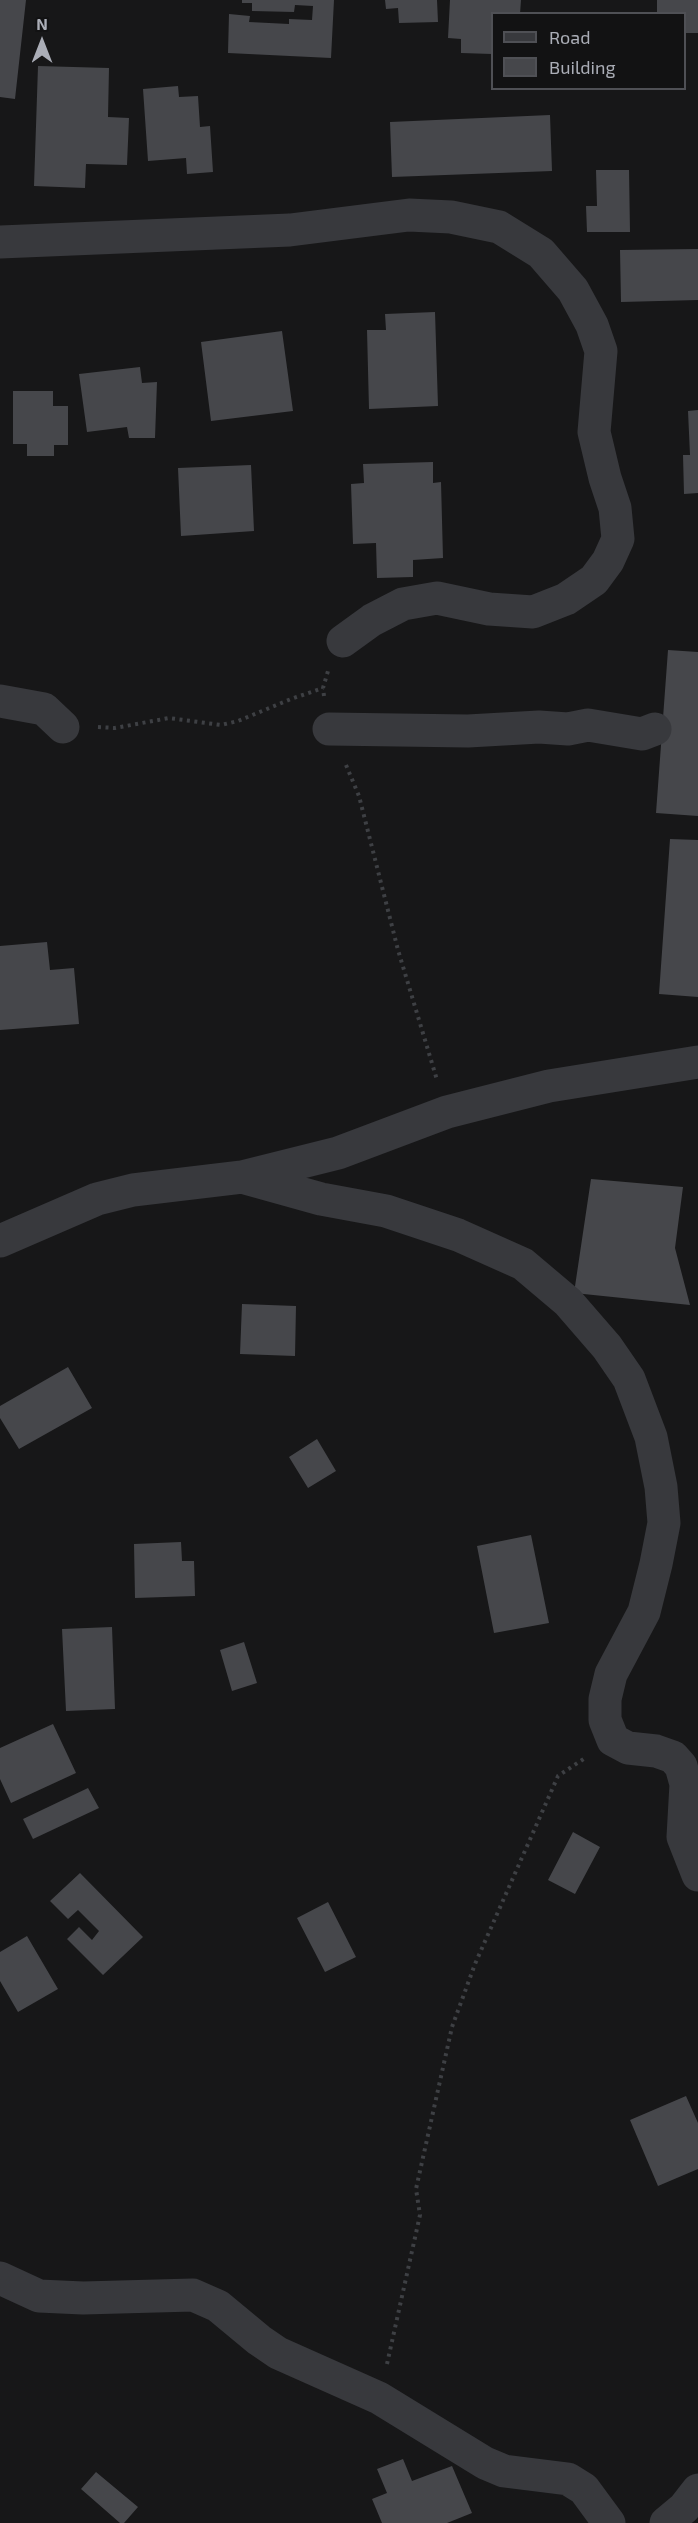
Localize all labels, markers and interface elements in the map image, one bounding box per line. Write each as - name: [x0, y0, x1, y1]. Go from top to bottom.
- north arrow: [12, 12, 72, 72]
- legend: [491, 12, 686, 90]
- text: N: [36, 14, 48, 33]
- text: Road: [549, 26, 590, 48]
- text: Building: [549, 56, 616, 78]

